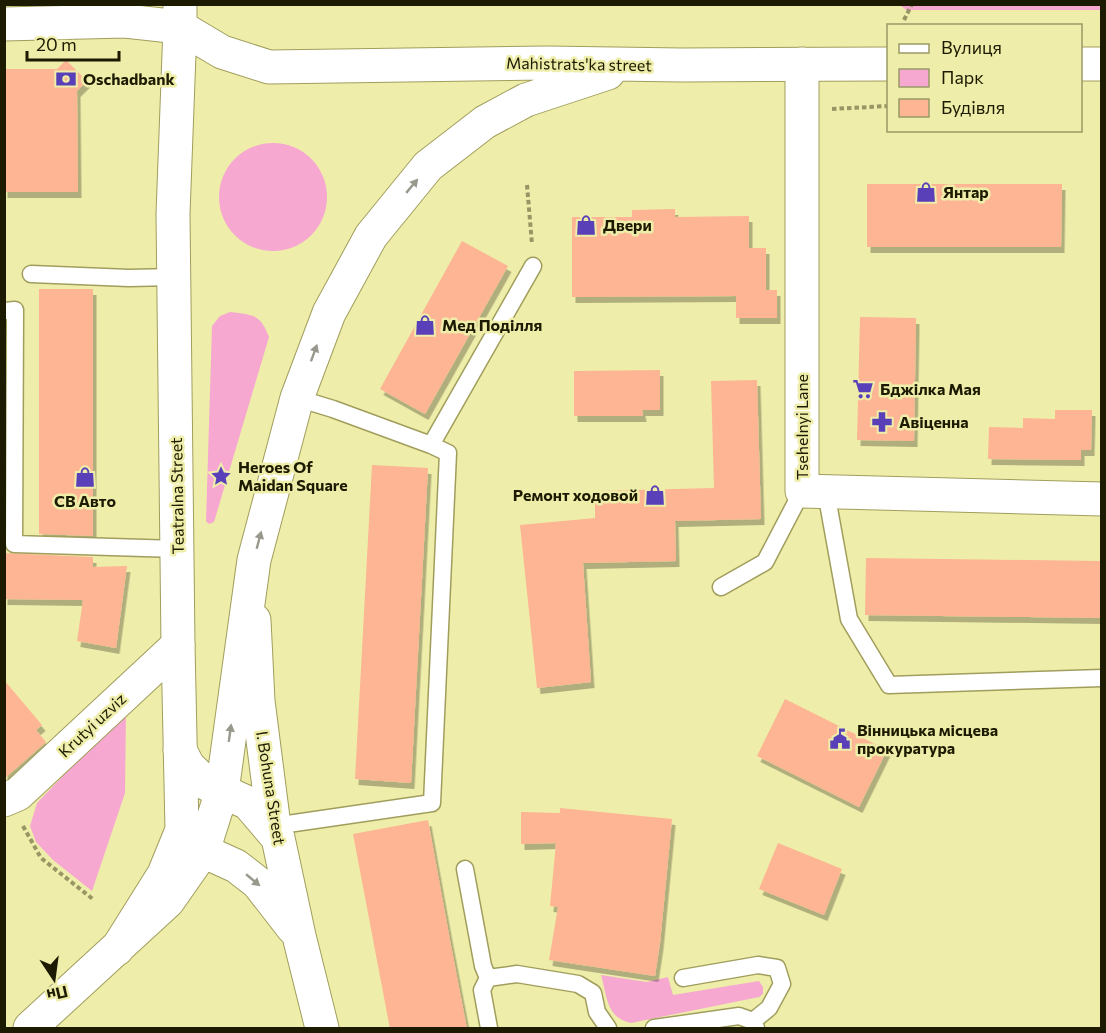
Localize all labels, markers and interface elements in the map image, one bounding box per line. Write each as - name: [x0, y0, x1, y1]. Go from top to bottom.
- scale bar: [27, 24, 118, 62]
- legend: [887, 24, 1082, 132]
- text: 20 m: [36, 33, 77, 55]
- text: Вулиця: [941, 36, 1002, 58]
- street label: Mahistrats'ka street: [506, 53, 652, 74]
- text: Парк: [941, 66, 984, 88]
- bank icon: Oschadbank: [54, 67, 78, 91]
- place label: Oschadbank: [83, 69, 175, 88]
- text: Будівля: [941, 96, 1005, 118]
- one-way arrow: [405, 178, 418, 194]
- shop icon: Янтар: [914, 180, 938, 204]
- place label: Янтар: [943, 182, 989, 201]
- shop icon: Двери: [574, 213, 598, 237]
- place label: Двери: [603, 215, 652, 234]
- shop icon: Мед Поділля: [413, 313, 437, 337]
- place label: Мед Поділля: [442, 315, 542, 334]
- one-way arrow: [309, 344, 319, 362]
- street label: Tsehelnyi Lane: [792, 374, 811, 480]
- supermarket icon: Бджілка Мая: [851, 377, 875, 401]
- place label: Бджілка Мая: [880, 379, 981, 398]
- pharmacy icon: Авіценна: [870, 410, 894, 434]
- place label: Авіценна: [899, 412, 969, 431]
- street label: Teatralna Street: [166, 437, 187, 555]
- place label: Heroes Of Maidan Square: [238, 457, 348, 494]
- place icon: Heroes Of Maidan Square: [209, 464, 233, 488]
- shop icon: СВ Авто: [73, 465, 97, 489]
- shop icon: Ремонт ходовой: [643, 483, 667, 507]
- place label: Ремонт ходовой: [513, 485, 638, 504]
- place label: СВ Авто: [54, 491, 116, 510]
- one-way arrow: [255, 531, 265, 549]
- street label: Krutyi uzviz: [54, 689, 129, 761]
- place label: Вінницька місцева прокуратура: [857, 720, 998, 757]
- one-way arrow: [226, 723, 235, 742]
- public building icon: Вінницька місцева прокуратура: [828, 727, 852, 751]
- street label: I. Bohuna Street: [253, 730, 290, 847]
- one-way arrow: [245, 873, 260, 886]
- north arrow: [24, 949, 84, 1009]
- text: Пн: [45, 982, 70, 1006]

